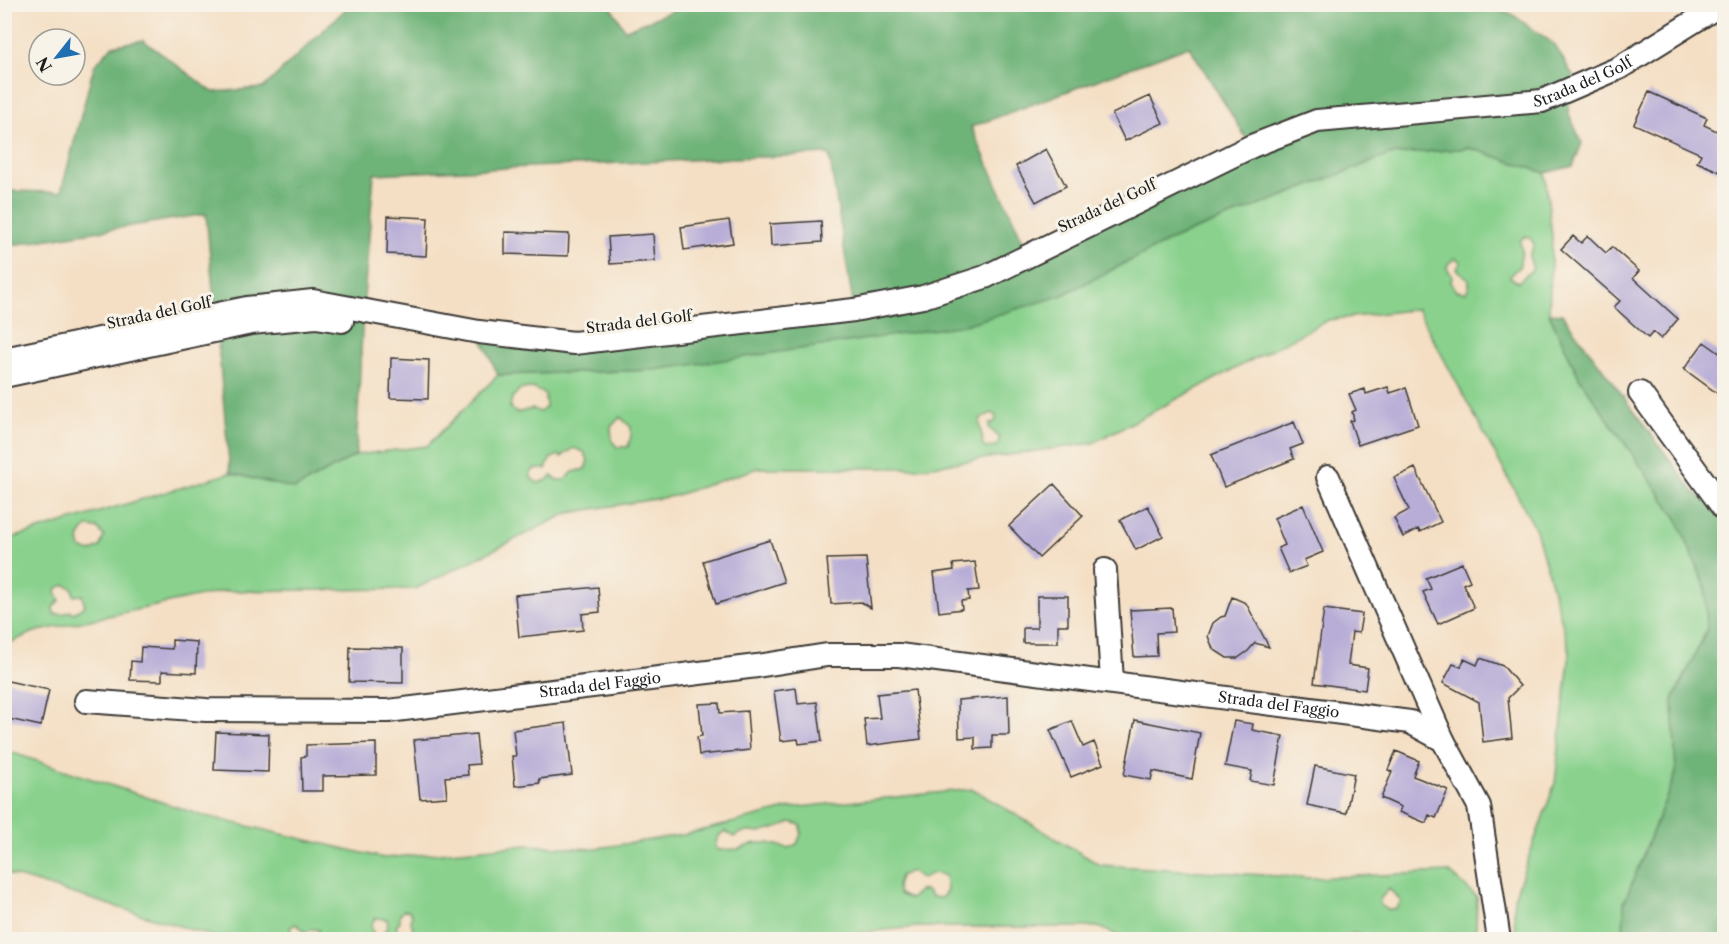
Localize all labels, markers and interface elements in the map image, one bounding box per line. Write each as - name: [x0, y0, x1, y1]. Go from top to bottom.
- north arrow: [27, 27, 87, 87]
- street label: Strada del Golf: [1532, 51, 1637, 111]
- text: N: [32, 54, 56, 76]
- street label: Strada del Golf: [1055, 174, 1161, 237]
- street label: Strada del Golf: [105, 292, 215, 333]
- street label: Strada del Golf: [585, 305, 695, 337]
- street label: Strada del Faggio: [538, 668, 662, 701]
- street label: Strada del Faggio: [1217, 687, 1341, 722]

